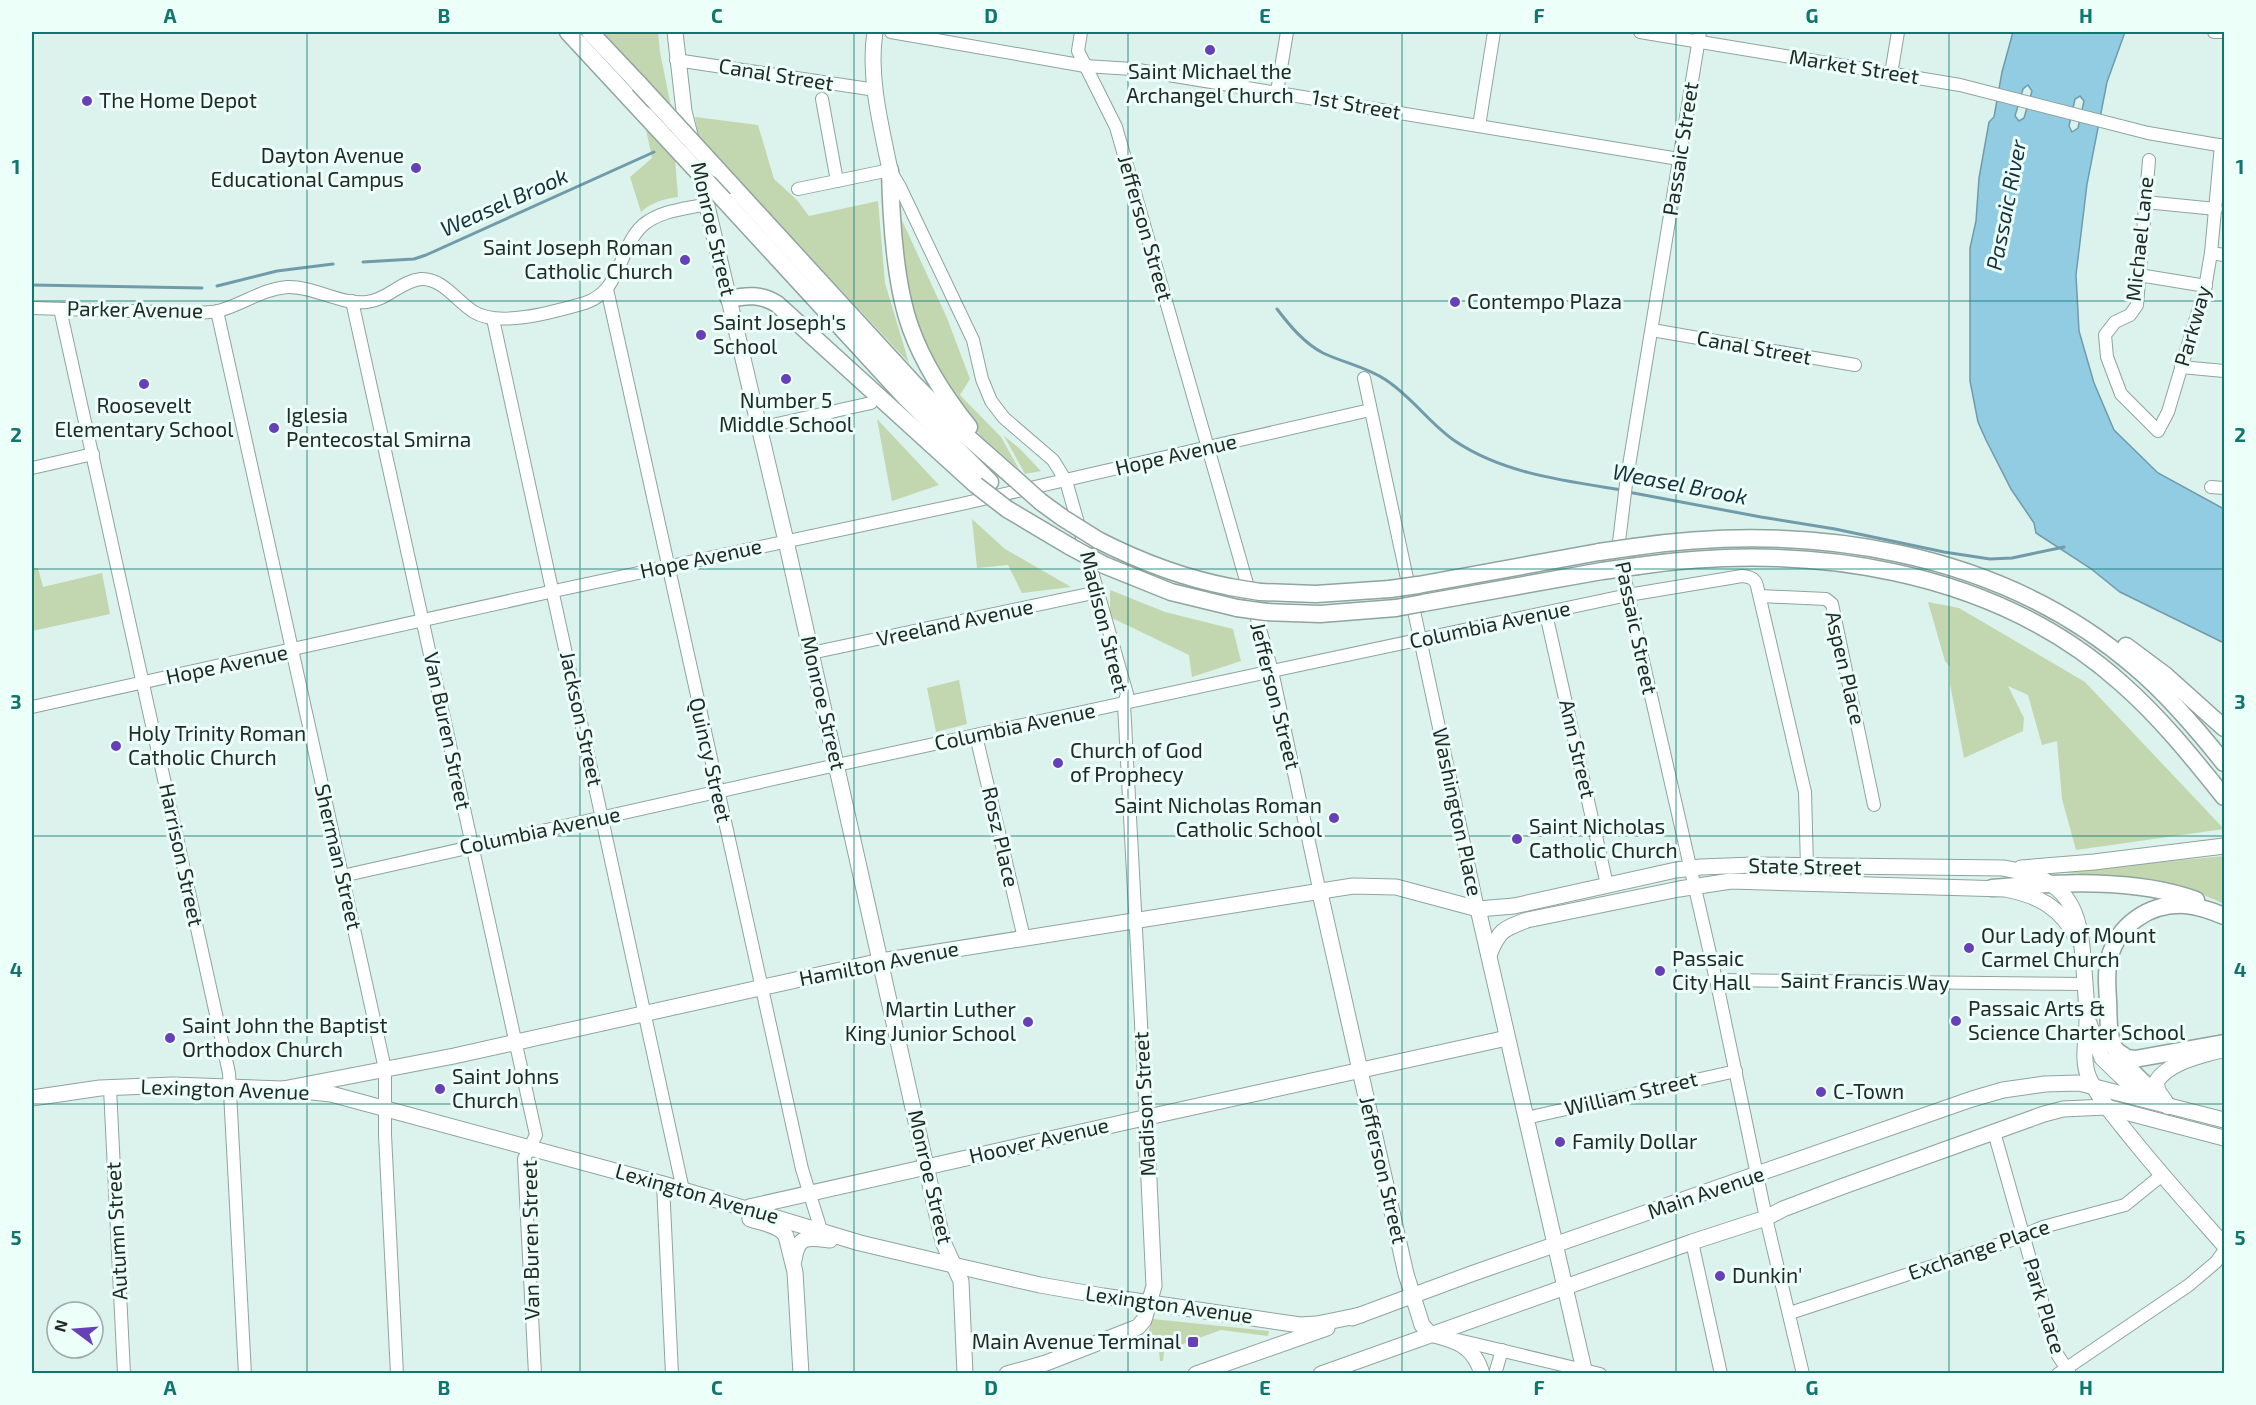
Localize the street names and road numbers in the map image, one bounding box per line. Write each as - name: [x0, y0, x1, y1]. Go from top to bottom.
- street label: Market Street: [1788, 43, 1921, 88]
- street label: Canal Street: [717, 52, 835, 95]
- street label: Passaic Street: [1657, 80, 1702, 217]
- street label: 1st Street: [1310, 83, 1403, 124]
- street label: Jefferson Street: [1114, 152, 1179, 303]
- street label: Monroe Street: [687, 159, 742, 298]
- street label: Michael Lane: [2120, 175, 2157, 302]
- street label: Parkway: [2168, 282, 2215, 369]
- street label: Parker Avenue: [67, 295, 203, 322]
- street label: Canal Street: [1695, 324, 1814, 369]
- street label: Hope Avenue: [1112, 427, 1239, 480]
- street label: Hope Avenue: [637, 532, 764, 583]
- street label: Madison Street: [1076, 548, 1135, 695]
- street label: Passaic Street: [1611, 559, 1664, 696]
- street label: Vreeland Avenue: [874, 593, 1035, 650]
- street label: Columbia Avenue: [1407, 594, 1572, 653]
- street label: Aspen Place: [1821, 609, 1872, 727]
- street label: Jefferson Street: [1246, 619, 1307, 772]
- street label: Monroe Street: [797, 633, 852, 772]
- street label: Hope Avenue: [163, 638, 290, 689]
- street label: Jackson Street: [556, 649, 609, 789]
- street label: Van Buren Street: [420, 650, 477, 812]
- street label: Quincy Street: [684, 695, 738, 825]
- street label: Columbia Avenue: [932, 696, 1097, 755]
- street label: Ann Street: [1555, 697, 1602, 800]
- street label: Washington Place: [1428, 725, 1489, 898]
- street label: Harrison Street: [155, 781, 210, 928]
- street label: Sherman Street: [311, 781, 368, 932]
- street label: Rosz Place: [978, 784, 1025, 889]
- street label: Columbia Avenue: [457, 800, 622, 859]
- street label: State Street: [1748, 852, 1862, 879]
- street label: Hamilton Avenue: [797, 935, 961, 990]
- street label: Saint Francis Way: [1780, 967, 1950, 994]
- street label: Madison Street: [1127, 1031, 1160, 1177]
- street label: William Street: [1562, 1065, 1700, 1120]
- street label: Lexington Avenue: [140, 1073, 310, 1104]
- street label: Jefferson Street: [1355, 1093, 1414, 1246]
- street label: Monroe Street: [904, 1107, 959, 1246]
- street label: Hoover Avenue: [966, 1111, 1111, 1168]
- street label: Lexington Avenue: [613, 1157, 782, 1228]
- street label: Van Buren Street: [516, 1160, 543, 1320]
- street label: Main Avenue: [1644, 1160, 1767, 1223]
- street label: Autumn Street: [99, 1161, 132, 1301]
- street label: Exchange Place: [1904, 1213, 2053, 1284]
- street label: Park Place: [2019, 1255, 2072, 1357]
- street label: Lexington Avenue: [1084, 1279, 1255, 1328]

